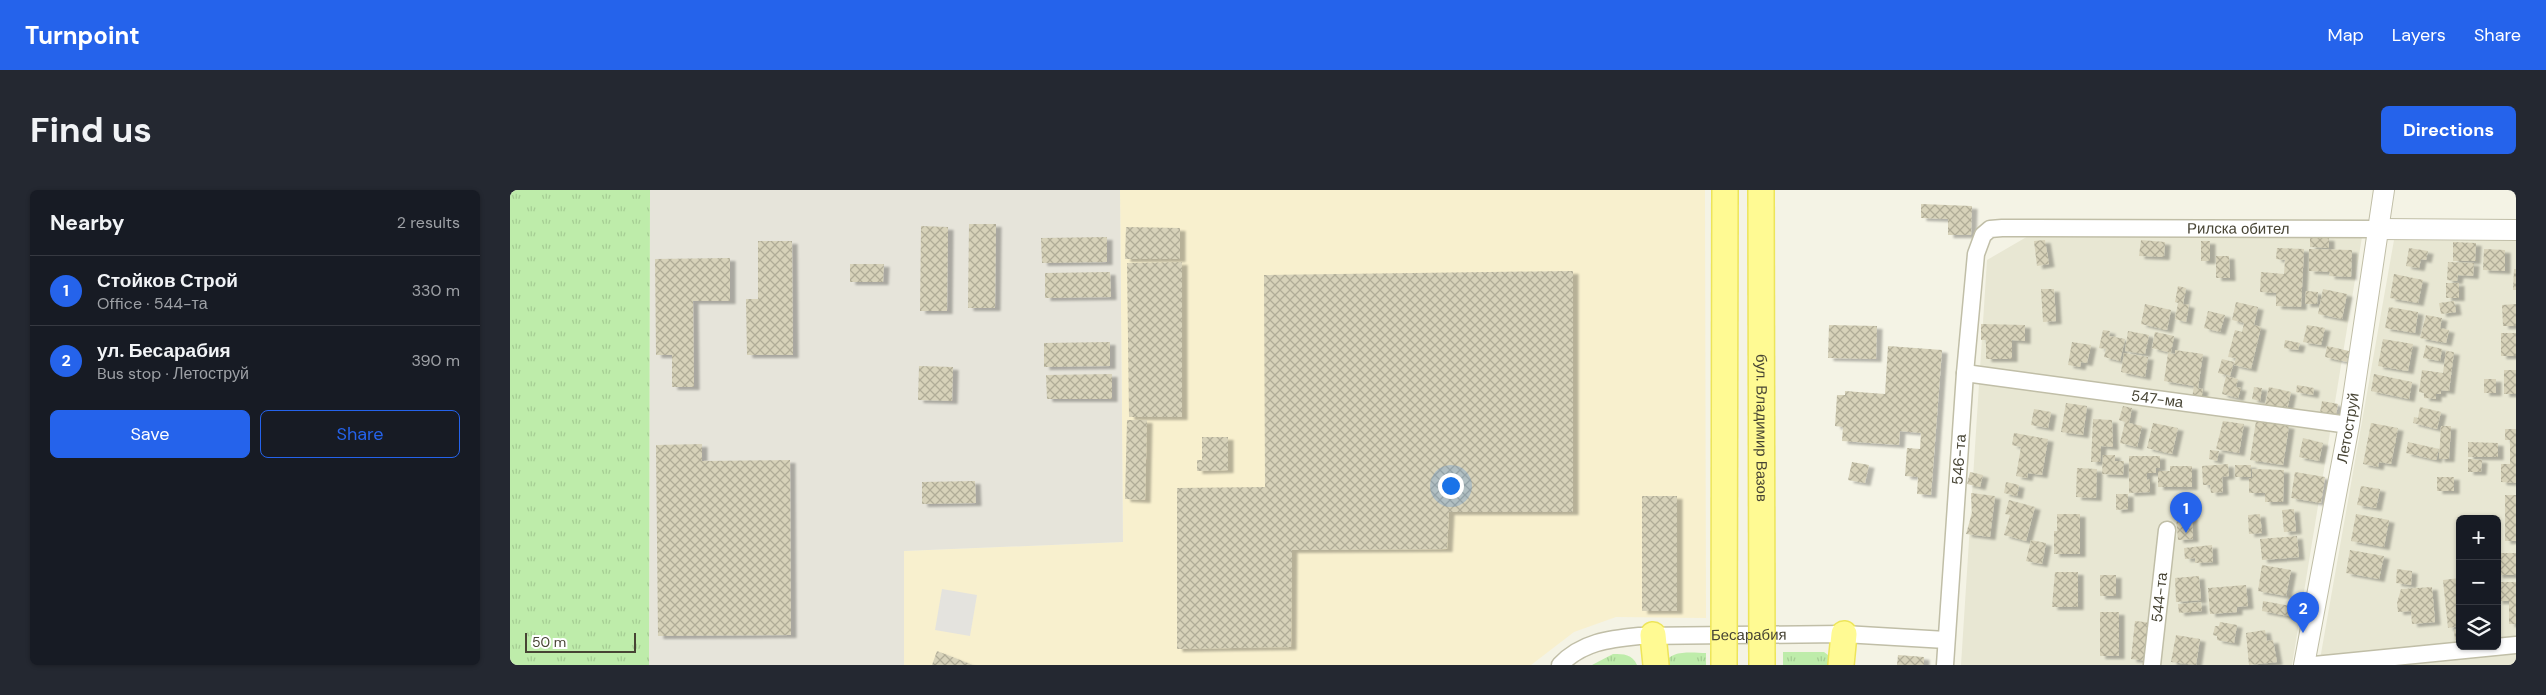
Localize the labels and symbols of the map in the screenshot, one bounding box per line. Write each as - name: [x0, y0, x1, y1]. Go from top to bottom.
- street label: Рилска обител: [2187, 218, 2290, 239]
- street label: бул. Владимир Вазов: [1751, 354, 1772, 502]
- street label: 547-ма: [2130, 386, 2185, 413]
- street label: Летоструй: [2332, 391, 2364, 465]
- street label: 546-та: [1947, 433, 1971, 486]
- your location: [1438, 473, 1464, 499]
- pin: 1: [2170, 492, 2202, 533]
- street label: 544-та: [2147, 571, 2172, 624]
- pin: 2: [2287, 592, 2319, 633]
- street label: Бесарабия: [1711, 625, 1787, 645]
- scale bar: [525, 630, 636, 653]

